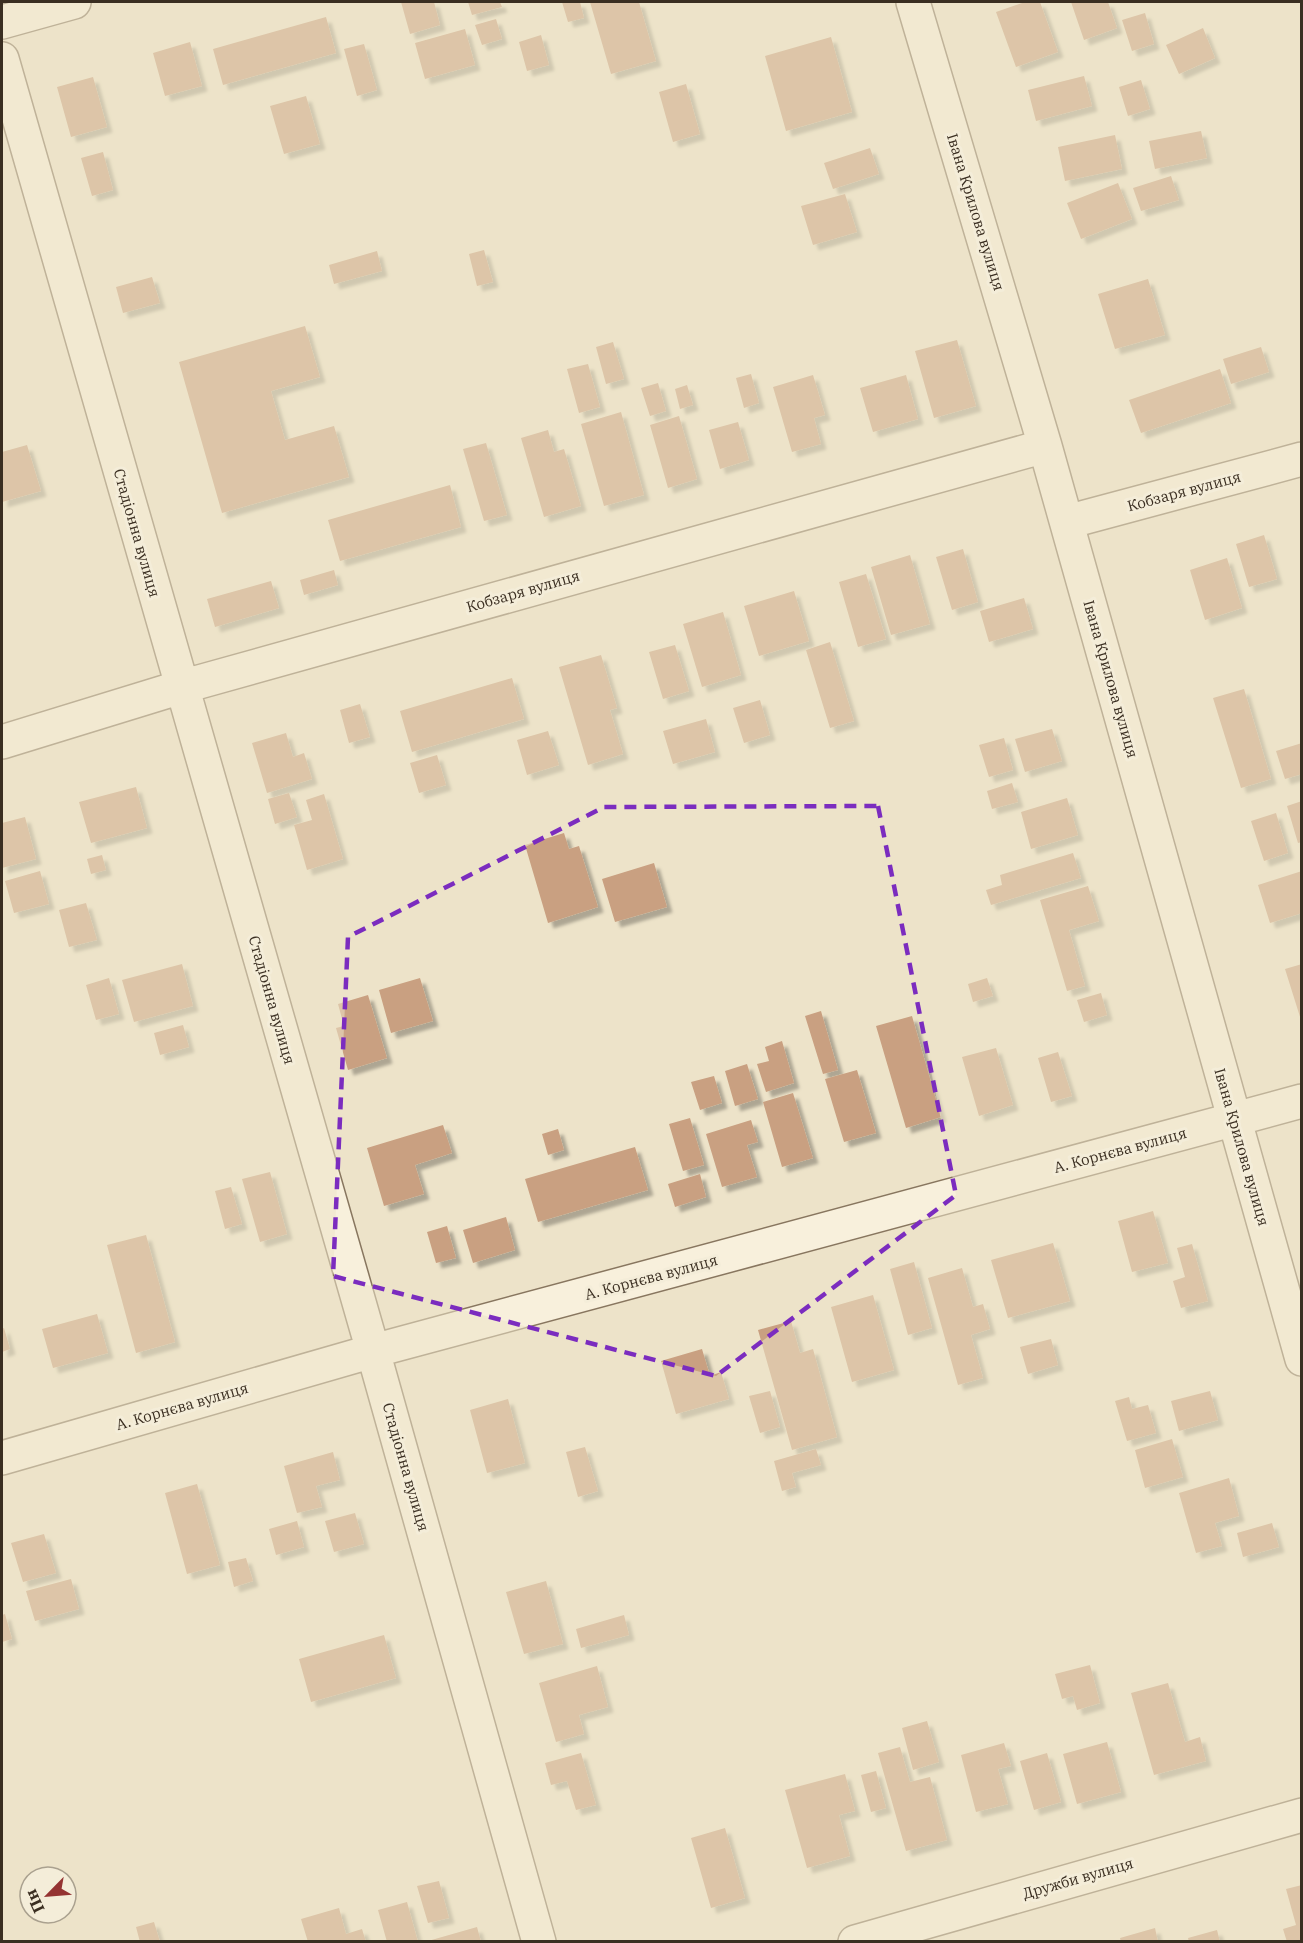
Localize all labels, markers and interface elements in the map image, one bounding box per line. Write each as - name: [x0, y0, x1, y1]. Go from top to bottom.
- street label: Івана Крилова вулиця: [943, 131, 1009, 293]
- street label: Стадіонна вулиця: [110, 466, 164, 600]
- street label: Кобзаря вулиця: [1125, 467, 1243, 515]
- street label: Кобзаря вулиця: [464, 566, 582, 616]
- street label: Івана Крилова вулиця: [1079, 598, 1143, 760]
- street label: Стадіонна вулиця: [245, 933, 299, 1067]
- street label: Івана Крилова вулиця: [1210, 1066, 1274, 1228]
- street label: А. Корнєва вулиця: [1051, 1123, 1189, 1177]
- street label: А. Корнєва вулиця: [582, 1250, 720, 1304]
- street label: А. Корнєва вулиця: [114, 1378, 250, 1434]
- street label: Стадіонна вулиця: [379, 1400, 433, 1534]
- street label: Дружби вулиця: [1020, 1853, 1136, 1903]
- north arrow: [18, 1865, 78, 1925]
- text: Пн: [20, 1886, 49, 1916]

